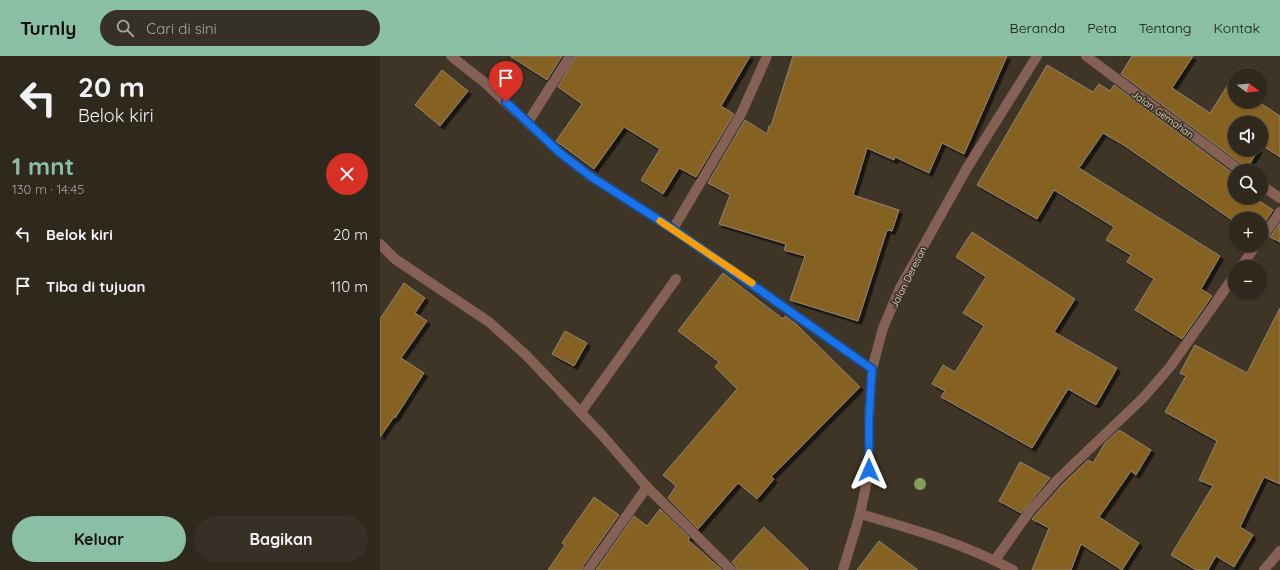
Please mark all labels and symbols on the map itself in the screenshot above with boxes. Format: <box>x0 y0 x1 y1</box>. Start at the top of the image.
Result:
pin <box>489 61 523 102</box>
north arrow <box>1228 68 1268 108</box>
street label: Jalan Gemahan <box>1129 87 1196 141</box>
street label: Jalan Deresan <box>887 244 930 310</box>
position arrow <box>848 449 890 491</box>

